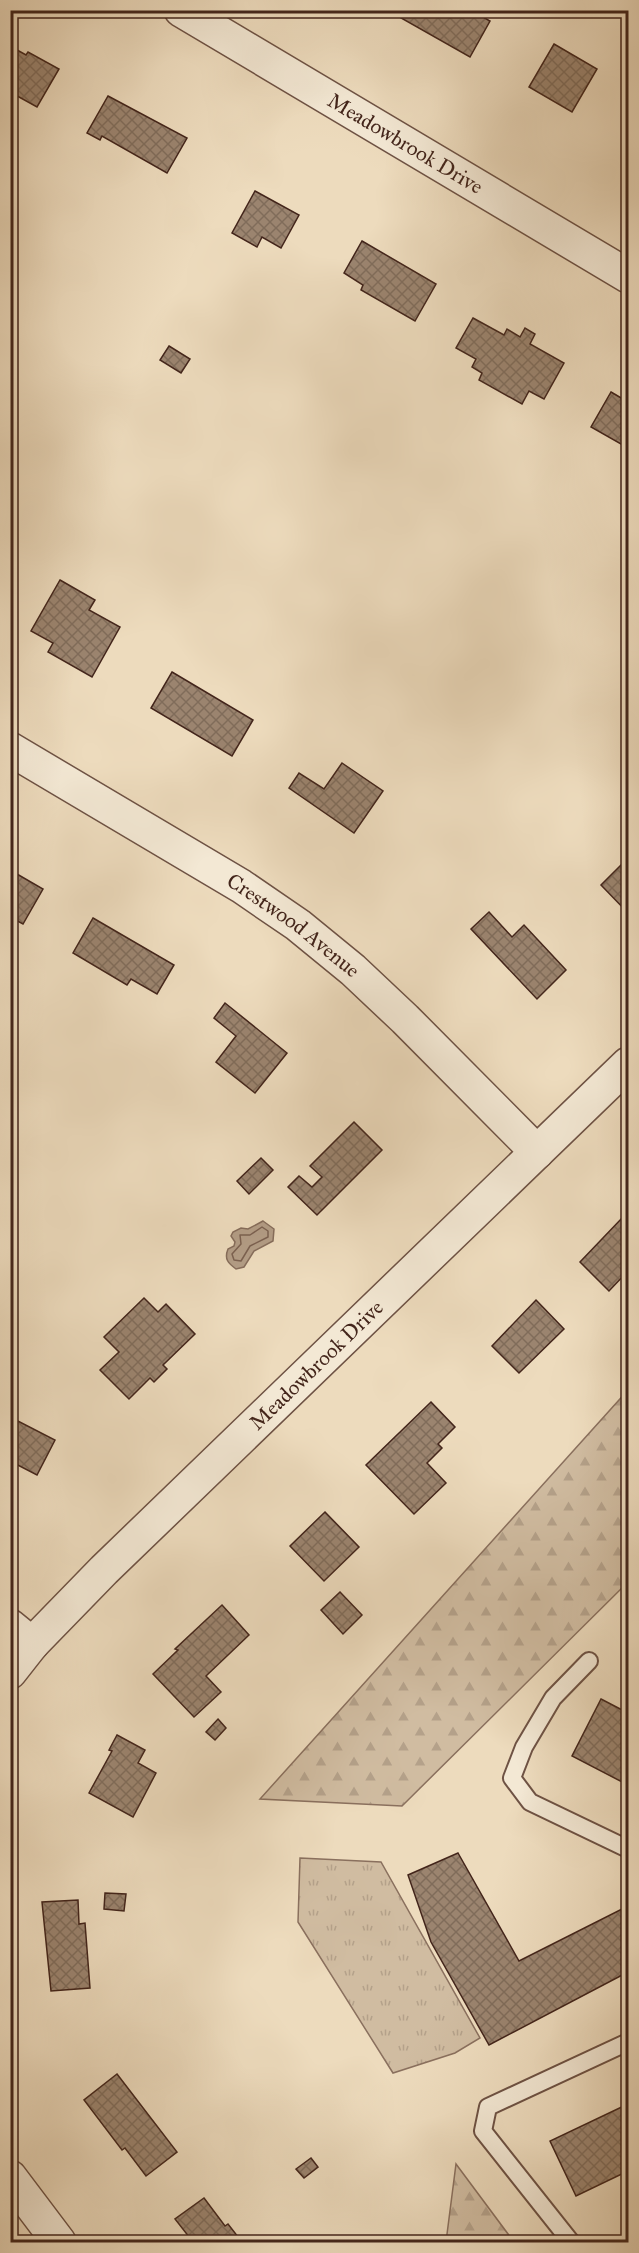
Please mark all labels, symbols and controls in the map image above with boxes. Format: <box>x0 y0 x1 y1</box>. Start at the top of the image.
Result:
street label: Meadowbrook Drive <box>323 87 488 200</box>
street label: Crestwood Avenue <box>222 868 366 983</box>
street label: Meadowbrook Drive <box>244 1294 389 1436</box>

